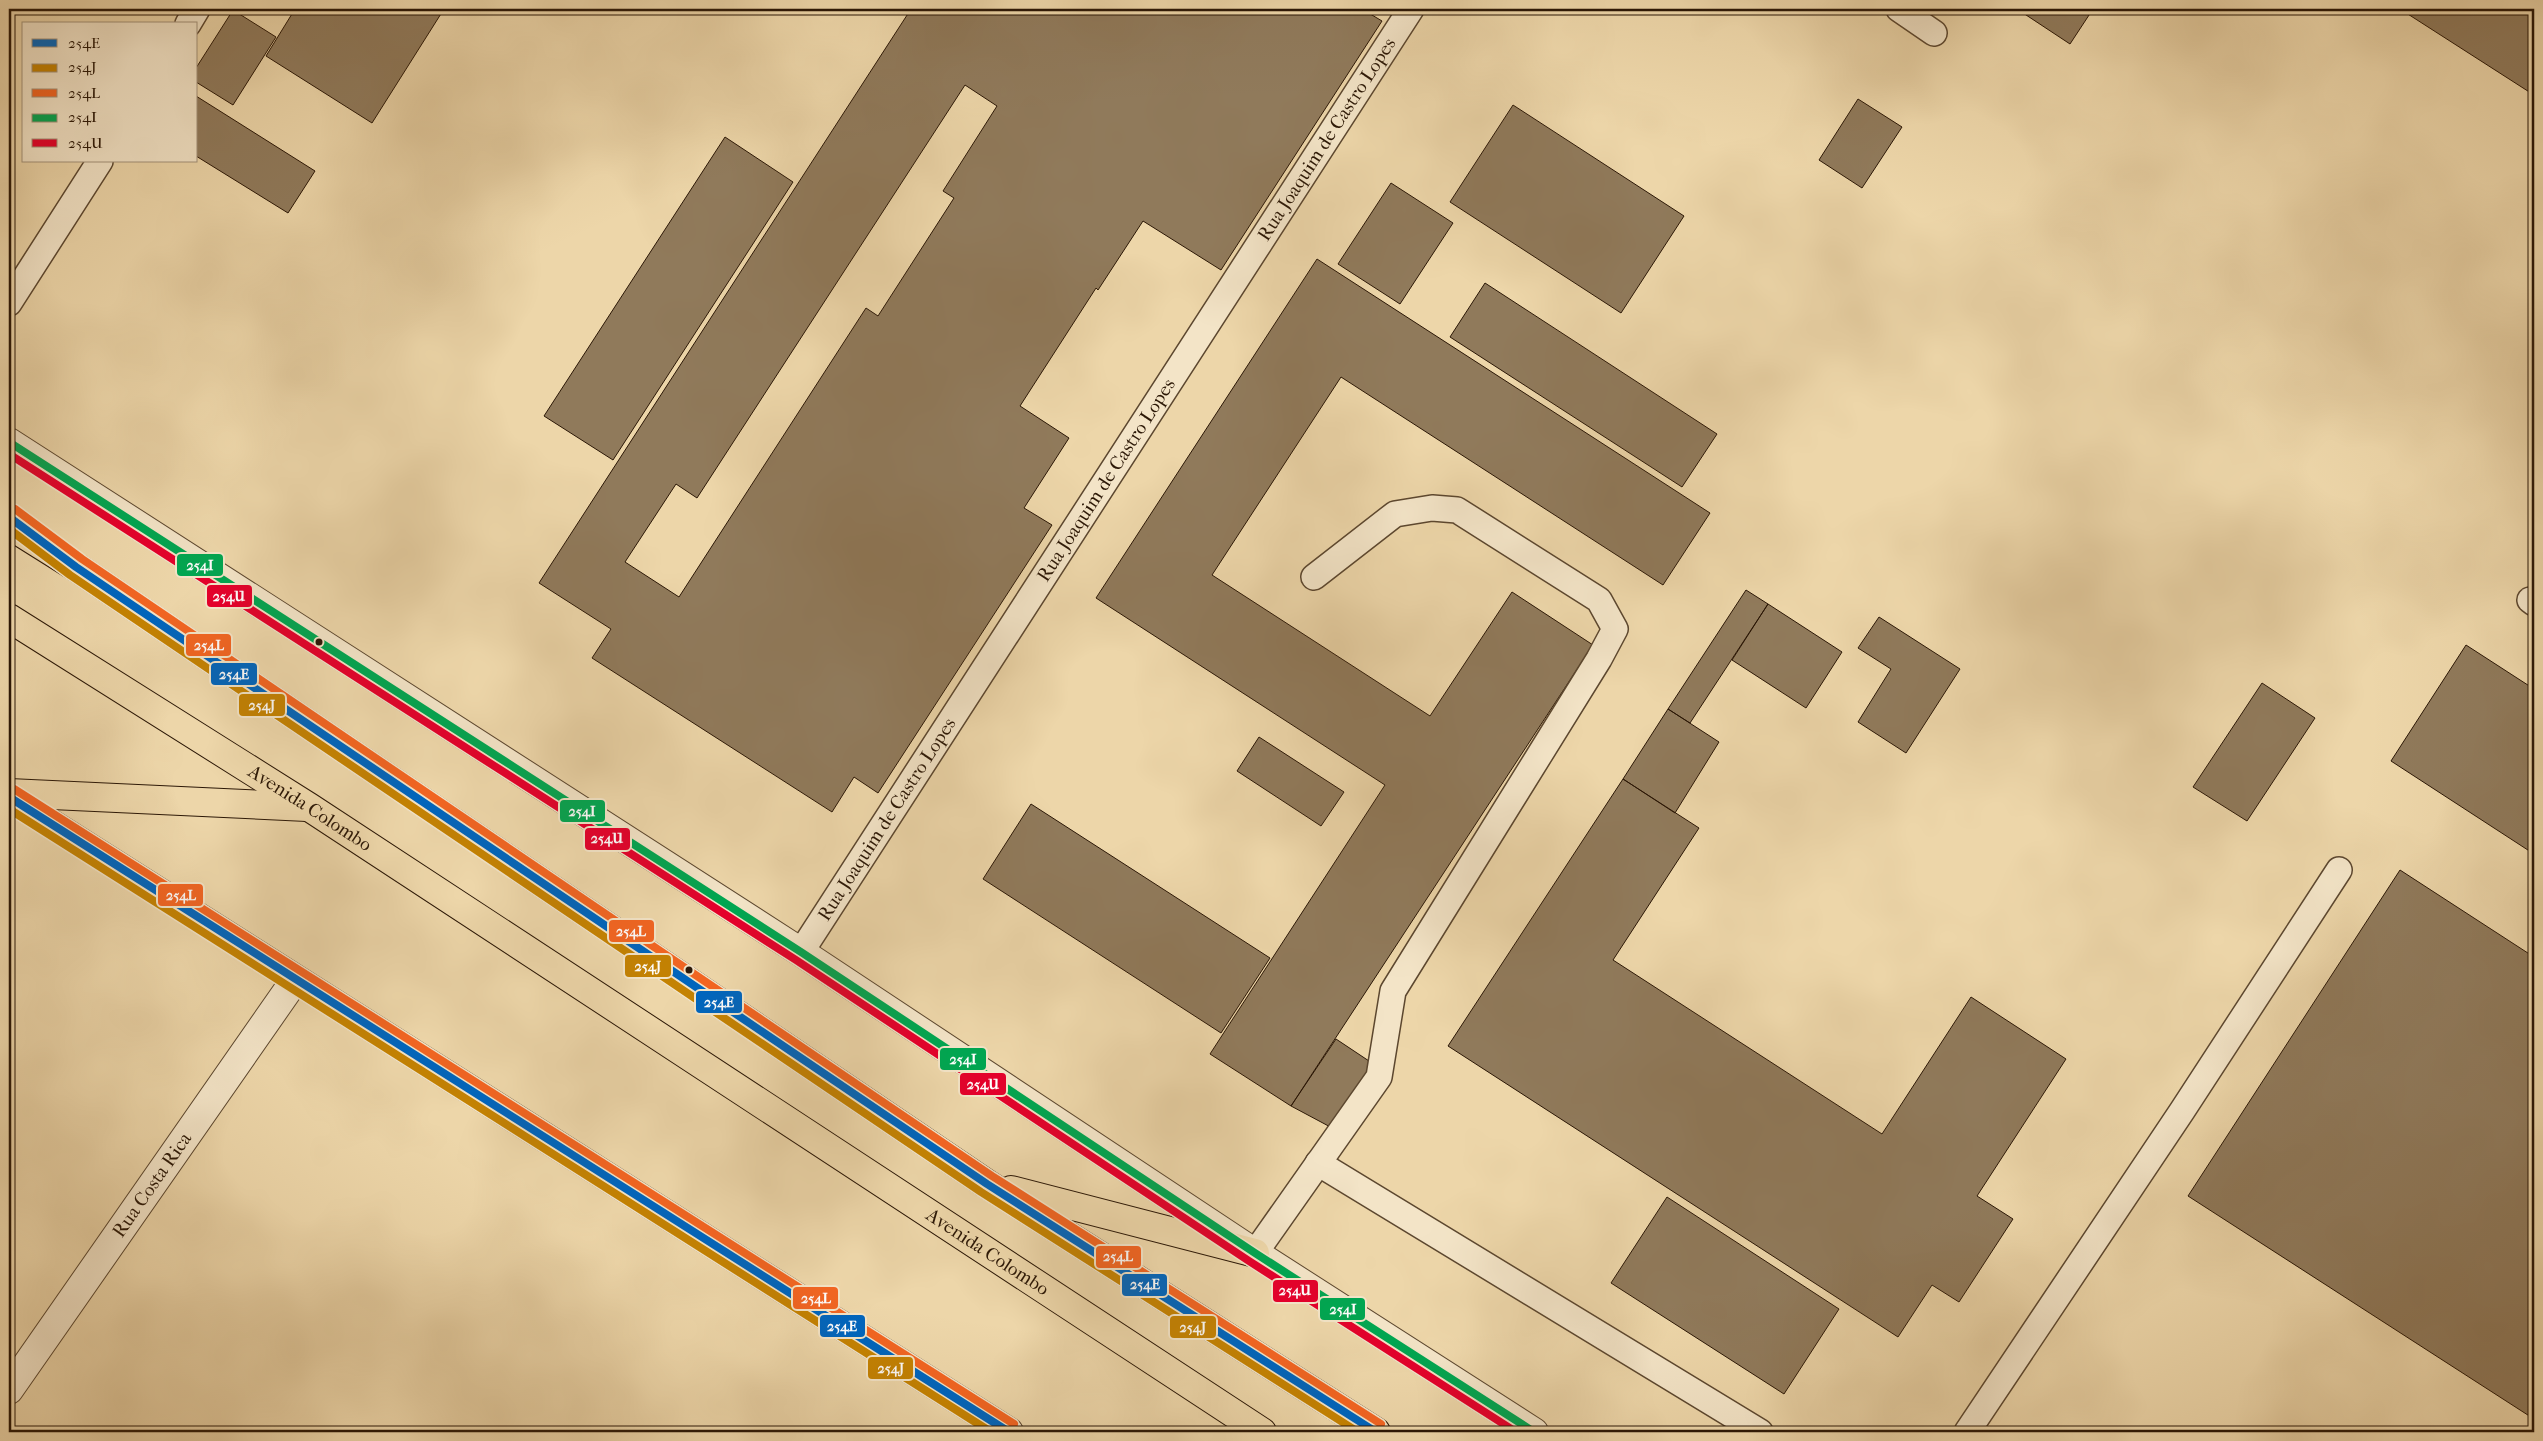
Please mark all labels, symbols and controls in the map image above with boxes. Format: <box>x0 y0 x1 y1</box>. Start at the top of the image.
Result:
legend <box>22 22 198 162</box>
text: 254E <box>68 34 100 52</box>
street label: Rua Joaquim de Castro Lopes <box>1253 34 1400 245</box>
text: 254J <box>68 58 97 76</box>
text: 254L <box>68 84 100 102</box>
text: 254I <box>68 108 97 126</box>
text: 254U <box>68 134 103 152</box>
street label: Rua Joaquim de Castro Lopes <box>1033 374 1180 586</box>
line badge: 254I <box>176 553 224 577</box>
text: 254I <box>187 557 214 574</box>
line badge: 254U <box>206 584 253 608</box>
text: 254U <box>213 588 245 605</box>
line badge: 254L <box>185 633 232 657</box>
text: 254L <box>194 637 225 654</box>
unlabelled marker <box>314 637 324 647</box>
line badge: 254E <box>210 662 258 686</box>
text: 254E <box>219 666 249 683</box>
line badge: 254J <box>238 693 286 717</box>
text: 254J <box>249 697 276 714</box>
street label: Rua Joaquim de Castro Lopes <box>813 714 961 925</box>
street label: Avenida Colombo <box>243 760 376 856</box>
line badge: 254I <box>559 799 606 823</box>
text: 254I <box>569 803 596 820</box>
line badge: 254U <box>584 827 631 851</box>
text: 254U <box>591 830 623 847</box>
line badge: 254L <box>157 883 204 907</box>
text: 254L <box>166 887 197 904</box>
line badge: 254L <box>608 919 655 943</box>
text: 254L <box>616 923 647 940</box>
line badge: 254J <box>624 954 672 978</box>
text: 254J <box>635 958 662 975</box>
unlabelled marker <box>684 965 694 975</box>
line badge: 254E <box>695 990 743 1014</box>
text: 254E <box>704 994 734 1011</box>
line badge: 254I <box>939 1047 987 1071</box>
text: 254I <box>950 1051 977 1068</box>
line badge: 254U <box>959 1072 1007 1096</box>
text: 254U <box>967 1076 999 1093</box>
street label: Rua Costa Rica <box>108 1128 196 1242</box>
street label: Avenida Colombo <box>921 1203 1053 1300</box>
line badge: 254L <box>1095 1245 1142 1269</box>
text: 254L <box>1103 1248 1134 1265</box>
line badge: 254E <box>1121 1273 1168 1297</box>
text: 254E <box>1130 1276 1160 1293</box>
line badge: 254U <box>1272 1279 1319 1303</box>
text: 254U <box>1279 1282 1311 1299</box>
line badge: 254L <box>792 1286 839 1310</box>
text: 254L <box>801 1290 832 1307</box>
line badge: 254I <box>1319 1297 1366 1321</box>
text: 254I <box>1330 1301 1357 1318</box>
line badge: 254E <box>819 1314 866 1338</box>
line badge: 254J <box>1169 1315 1217 1339</box>
text: 254E <box>827 1318 857 1335</box>
text: 254J <box>1180 1319 1207 1336</box>
line badge: 254J <box>867 1356 914 1380</box>
text: 254J <box>878 1360 905 1377</box>

